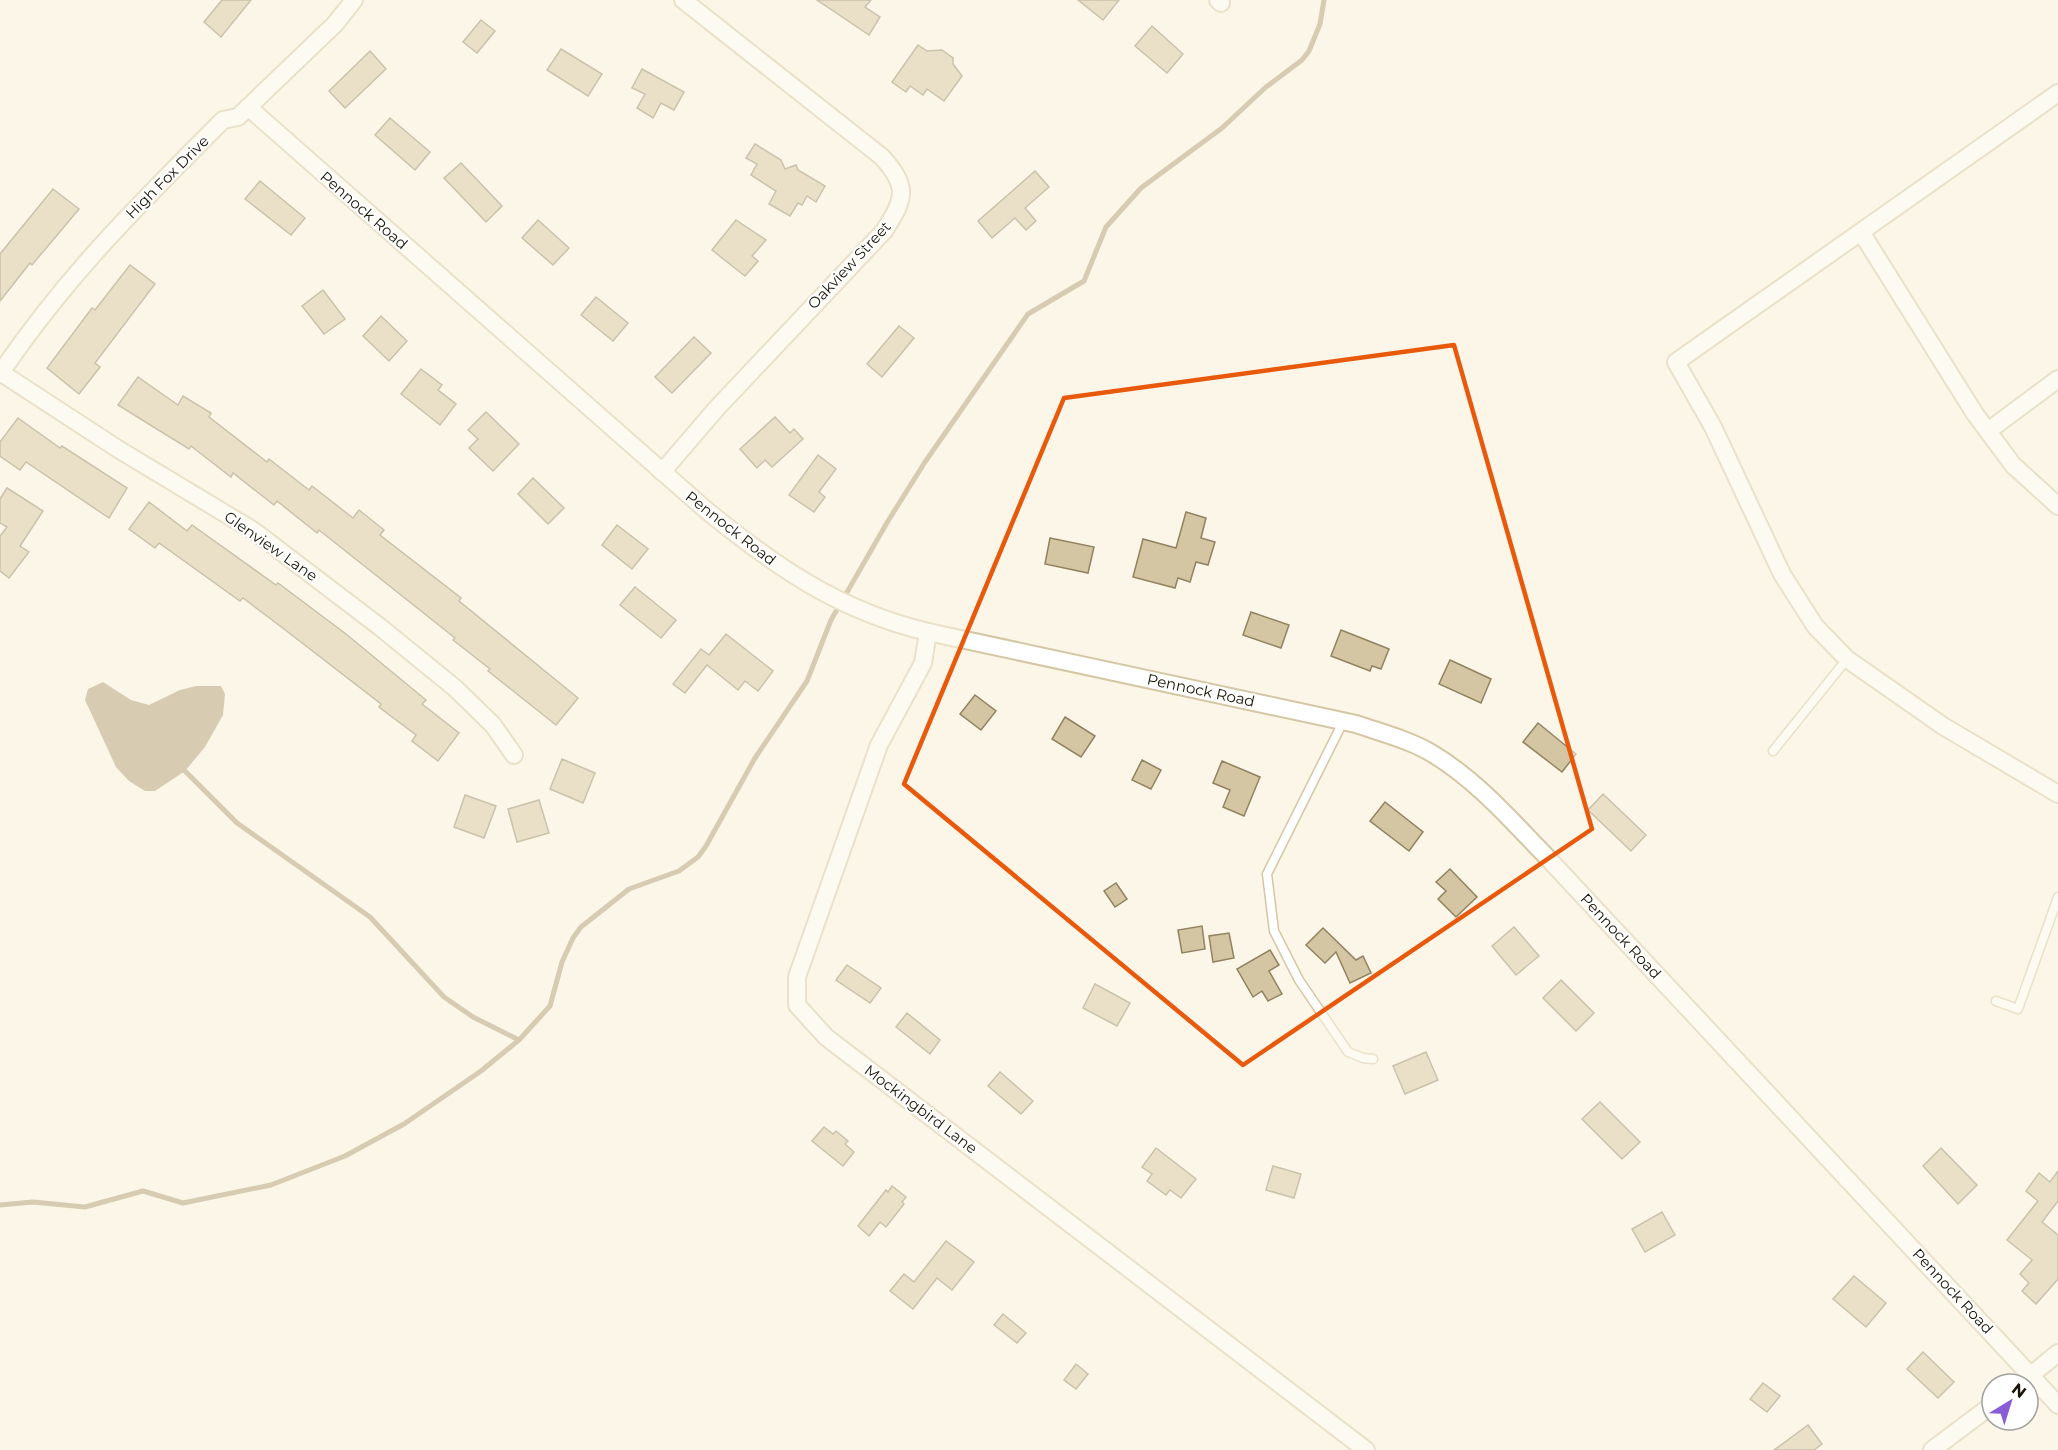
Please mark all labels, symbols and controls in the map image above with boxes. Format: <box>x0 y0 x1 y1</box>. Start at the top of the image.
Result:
street label: High Fox Drive <box>121 131 213 223</box>
street label: Pennock Road <box>316 167 412 253</box>
street label: Oakview Street <box>803 217 895 313</box>
street label: Pennock Road <box>682 487 780 569</box>
street label: Glenview Lane <box>221 507 321 585</box>
street label: Pennock Road <box>1145 669 1257 711</box>
street label: Pennock Road <box>1577 889 1665 983</box>
street label: Mockingbird Lane <box>861 1060 981 1158</box>
street label: Pennock Road <box>1909 1244 1997 1338</box>
north arrow <box>1980 1372 2040 1432</box>
text: N <box>2008 1379 2030 1402</box>

